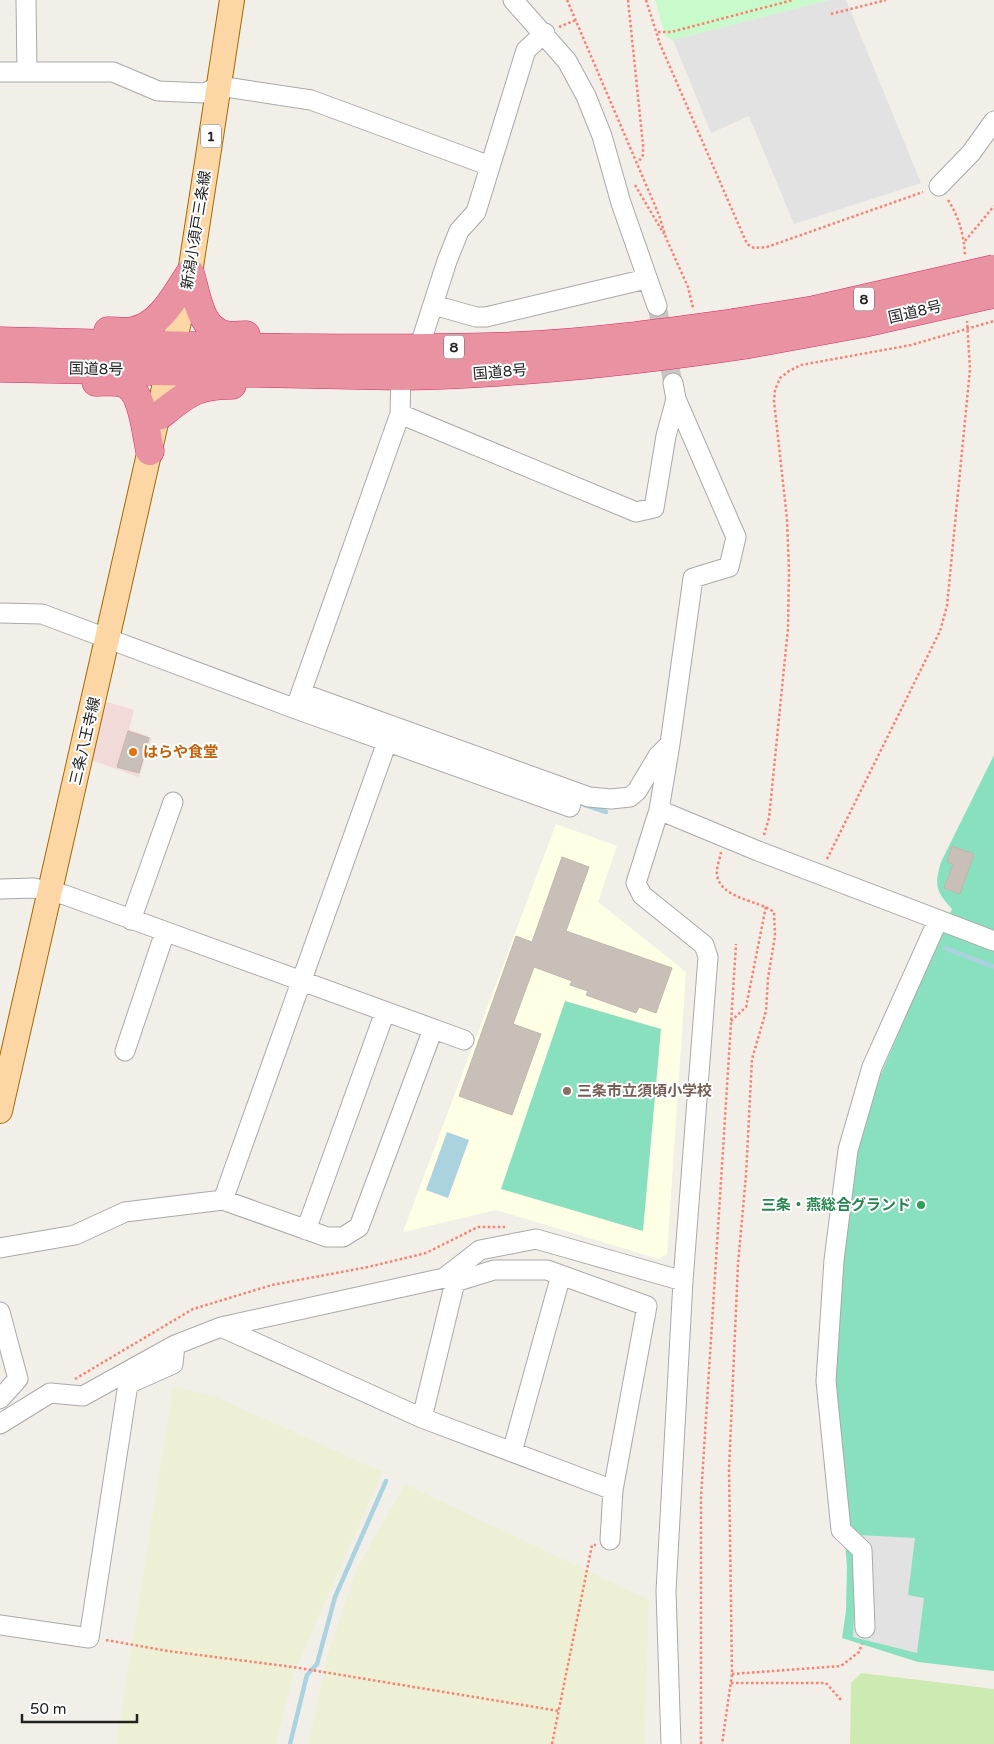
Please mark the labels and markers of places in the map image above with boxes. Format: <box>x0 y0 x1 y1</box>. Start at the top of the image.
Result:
place label: はらや食堂 <box>143 743 218 761</box>
marker: はらや食堂 <box>127 746 139 758</box>
place label: 三条市立須頃小学校 <box>577 1082 712 1100</box>
marker: 三条市立須頃小学校 <box>561 1085 573 1097</box>
place label: 三条・燕総合グランド <box>761 1196 911 1214</box>
marker: 三条・燕総合グランド <box>915 1199 927 1211</box>

